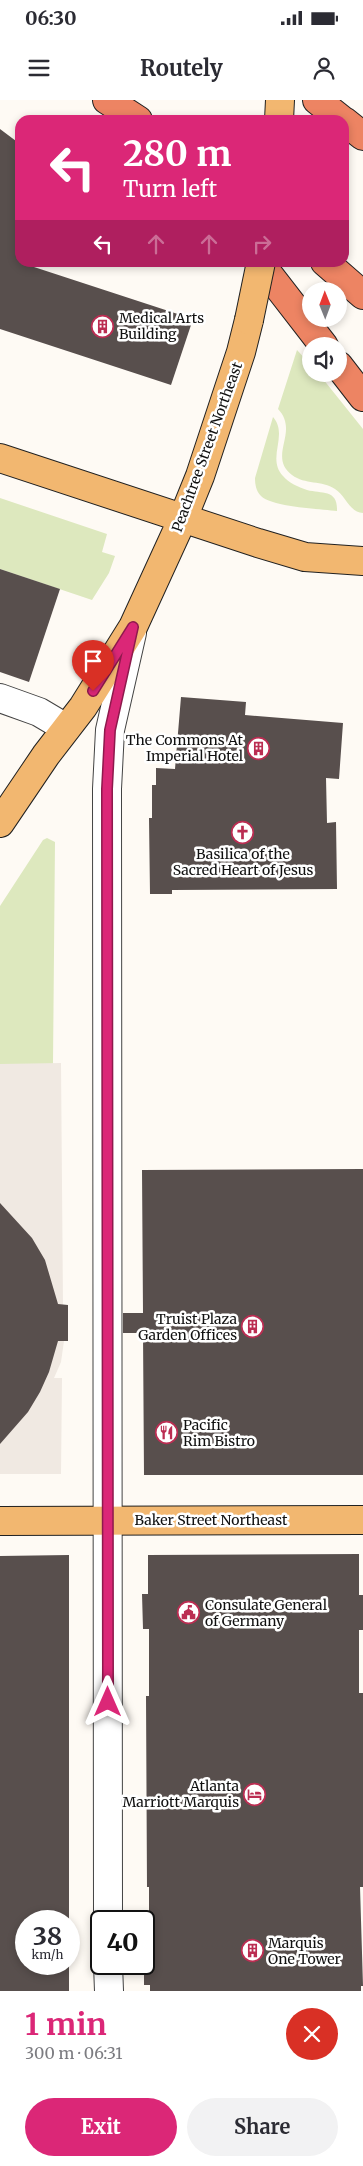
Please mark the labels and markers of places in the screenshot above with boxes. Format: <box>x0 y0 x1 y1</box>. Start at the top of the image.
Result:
place label: Medical Arts Building <box>119 309 204 343</box>
building icon: Medical Arts Building <box>91 314 115 338</box>
pin <box>72 640 114 691</box>
place label: The Commons At Imperial Hotel <box>126 731 244 765</box>
building icon: The Commons At Imperial Hotel <box>247 736 271 760</box>
church icon: Basilica of the Sacred Heart of Jesus <box>231 820 255 844</box>
place label: Basilica of the Sacred Heart of Jesus <box>173 845 313 879</box>
place label: Truist Plaza Garden Offices <box>138 1310 237 1344</box>
building icon: Truist Plaza Garden Offices <box>241 1315 265 1339</box>
place label: Pacific Rim Bistro <box>183 1416 255 1450</box>
restaurant icon: Pacific Rim Bistro <box>155 1421 179 1445</box>
place label: Consulate General of Germany <box>205 1596 328 1630</box>
public building icon: Consulate General of Germany <box>177 1601 201 1625</box>
place label: Atlanta Marriott Marquis <box>122 1777 239 1811</box>
hotel icon: Atlanta Marriott Marquis <box>243 1782 267 1806</box>
place label: Marquis One Tower <box>268 1934 341 1968</box>
building icon: Marquis One Tower <box>240 1939 264 1963</box>

